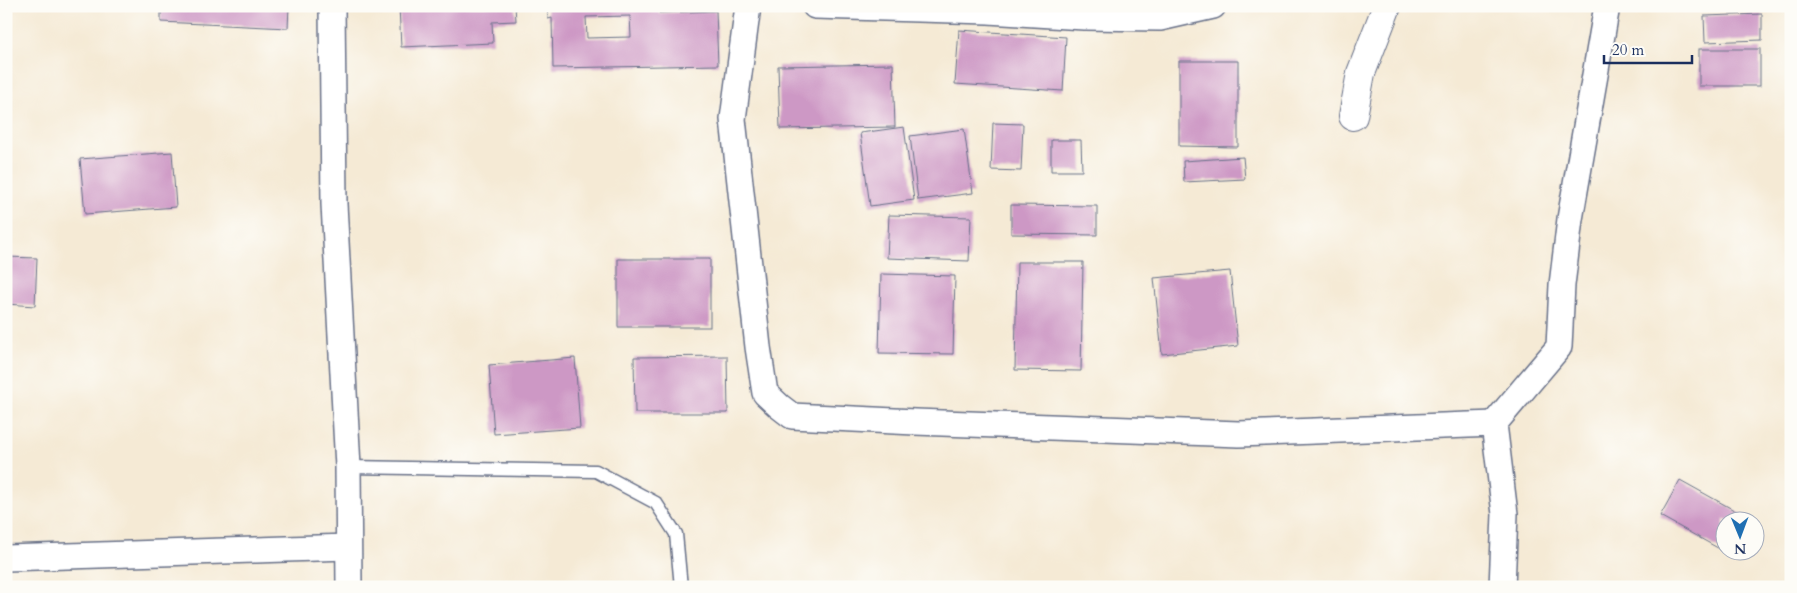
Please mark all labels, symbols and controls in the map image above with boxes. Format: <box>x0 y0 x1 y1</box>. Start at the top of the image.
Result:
scale bar <box>1604 32 1692 64</box>
text: 20 m <box>1612 40 1644 60</box>
north arrow <box>1714 510 1764 560</box>
text: N <box>1734 539 1746 558</box>

